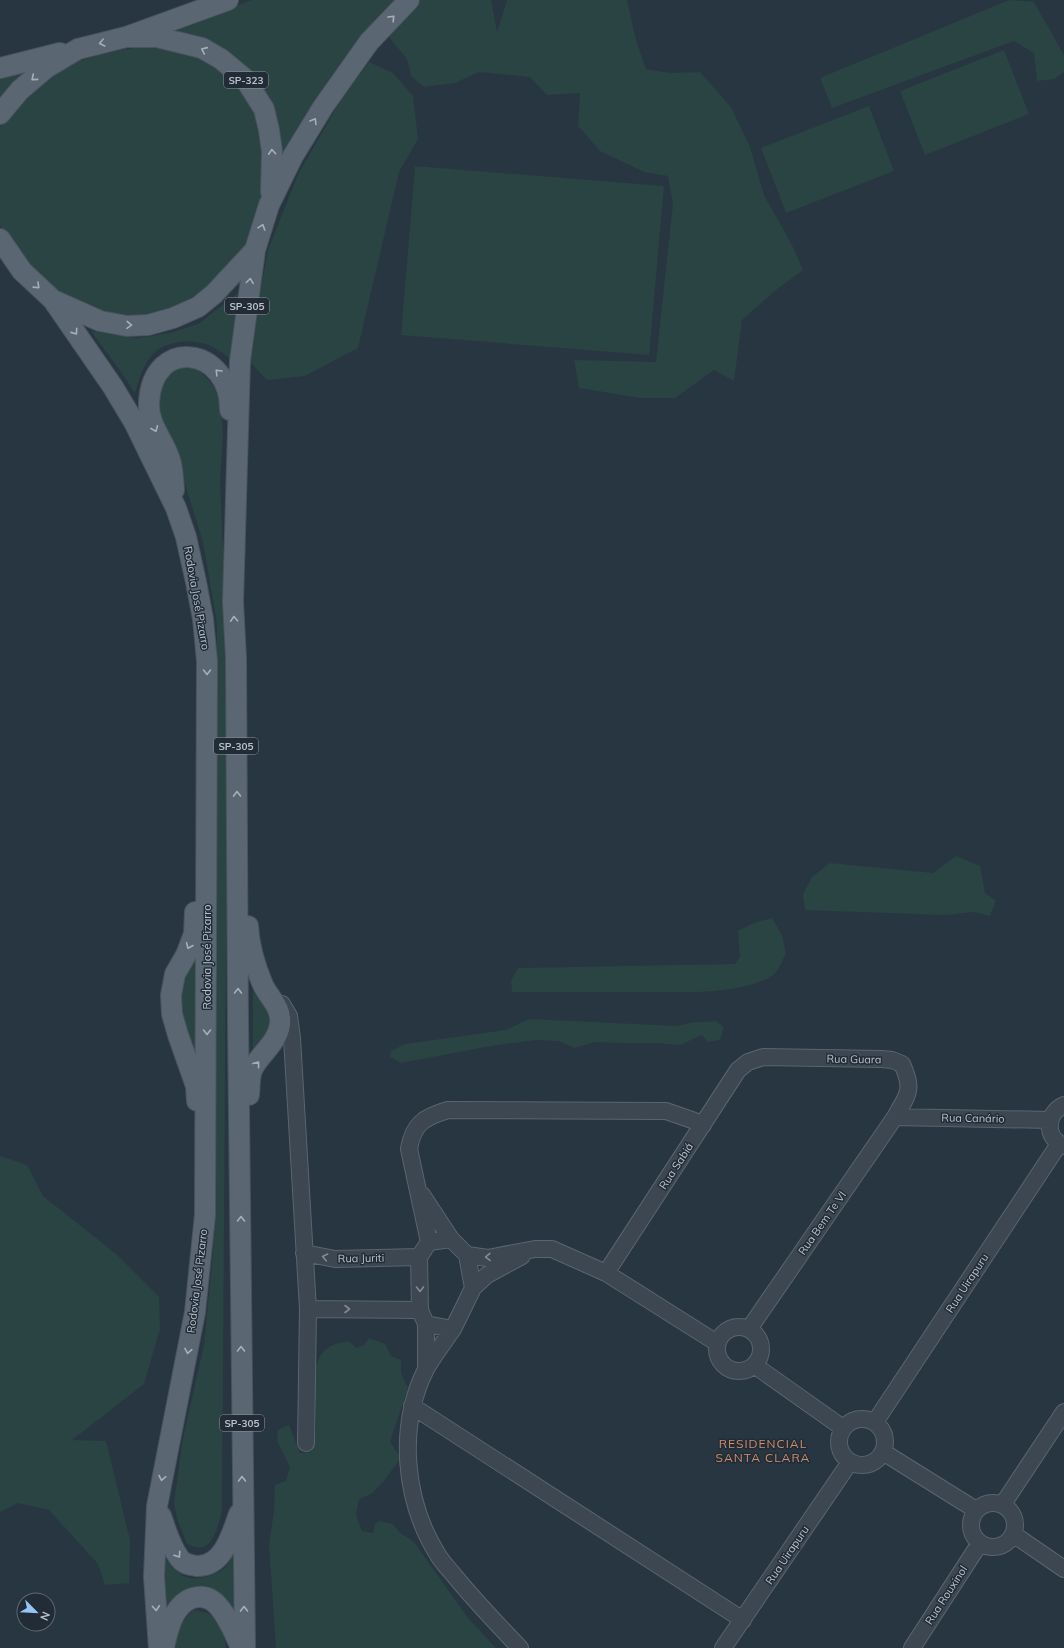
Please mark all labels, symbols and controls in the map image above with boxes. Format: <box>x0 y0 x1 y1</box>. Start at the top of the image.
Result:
one-way arrow <box>388 15 395 22</box>
one-way arrow <box>99 38 106 47</box>
one-way arrow <box>200 47 208 55</box>
road number: SP-323 <box>224 72 268 88</box>
one-way arrow <box>31 74 39 81</box>
one-way arrow <box>309 118 317 125</box>
one-way arrow <box>267 149 276 155</box>
one-way arrow <box>257 224 266 231</box>
one-way arrow <box>245 278 254 284</box>
one-way arrow <box>32 281 40 289</box>
road number: SP-305 <box>225 298 269 314</box>
one-way arrow <box>126 321 132 329</box>
one-way arrow <box>70 328 78 335</box>
one-way arrow <box>216 369 223 377</box>
one-way arrow <box>151 425 159 432</box>
street label: Rodovia José Pizarro <box>181 545 213 651</box>
one-way arrow <box>229 616 238 622</box>
one-way arrow <box>203 669 211 675</box>
road number: SP-305 <box>214 738 258 754</box>
one-way arrow <box>233 791 241 797</box>
street label: Rodovia José Pizarro <box>200 905 214 1009</box>
one-way arrow <box>186 942 194 949</box>
one-way arrow <box>234 988 242 994</box>
one-way arrow <box>203 1029 211 1035</box>
street label: Rua Guara <box>826 1052 882 1066</box>
one-way arrow <box>252 1061 259 1068</box>
street label: Rua Canário <box>941 1110 1005 1126</box>
street label: Rua Sabiá <box>656 1140 696 1192</box>
street label: Rua Bem Te VI <box>795 1188 849 1258</box>
one-way arrow <box>237 1216 245 1222</box>
street label: Rodovia José Pizarro <box>184 1228 210 1334</box>
street label: Rua Juriti <box>338 1251 384 1265</box>
street label: Rua Uirapuru <box>943 1251 991 1315</box>
one-way arrow <box>485 1252 491 1261</box>
one-way arrow <box>321 1254 328 1262</box>
one-way arrow <box>416 1286 424 1292</box>
one-way arrow <box>344 1305 350 1313</box>
one-way arrow <box>237 1346 245 1352</box>
one-way arrow <box>184 1348 192 1354</box>
road number: SP-305 <box>220 1415 264 1431</box>
district label: RESIDENCIAL SANTA CLARA <box>716 1436 810 1465</box>
one-way arrow <box>158 1475 167 1481</box>
one-way arrow <box>238 1476 246 1482</box>
street label: Rua Uirapuru <box>762 1523 812 1587</box>
one-way arrow <box>173 1551 181 1558</box>
street label: Rua Rouxinol <box>922 1563 970 1627</box>
north arrow <box>16 1592 56 1632</box>
one-way arrow <box>152 1605 161 1611</box>
one-way arrow <box>240 1606 248 1612</box>
text: N <box>37 1609 53 1623</box>

